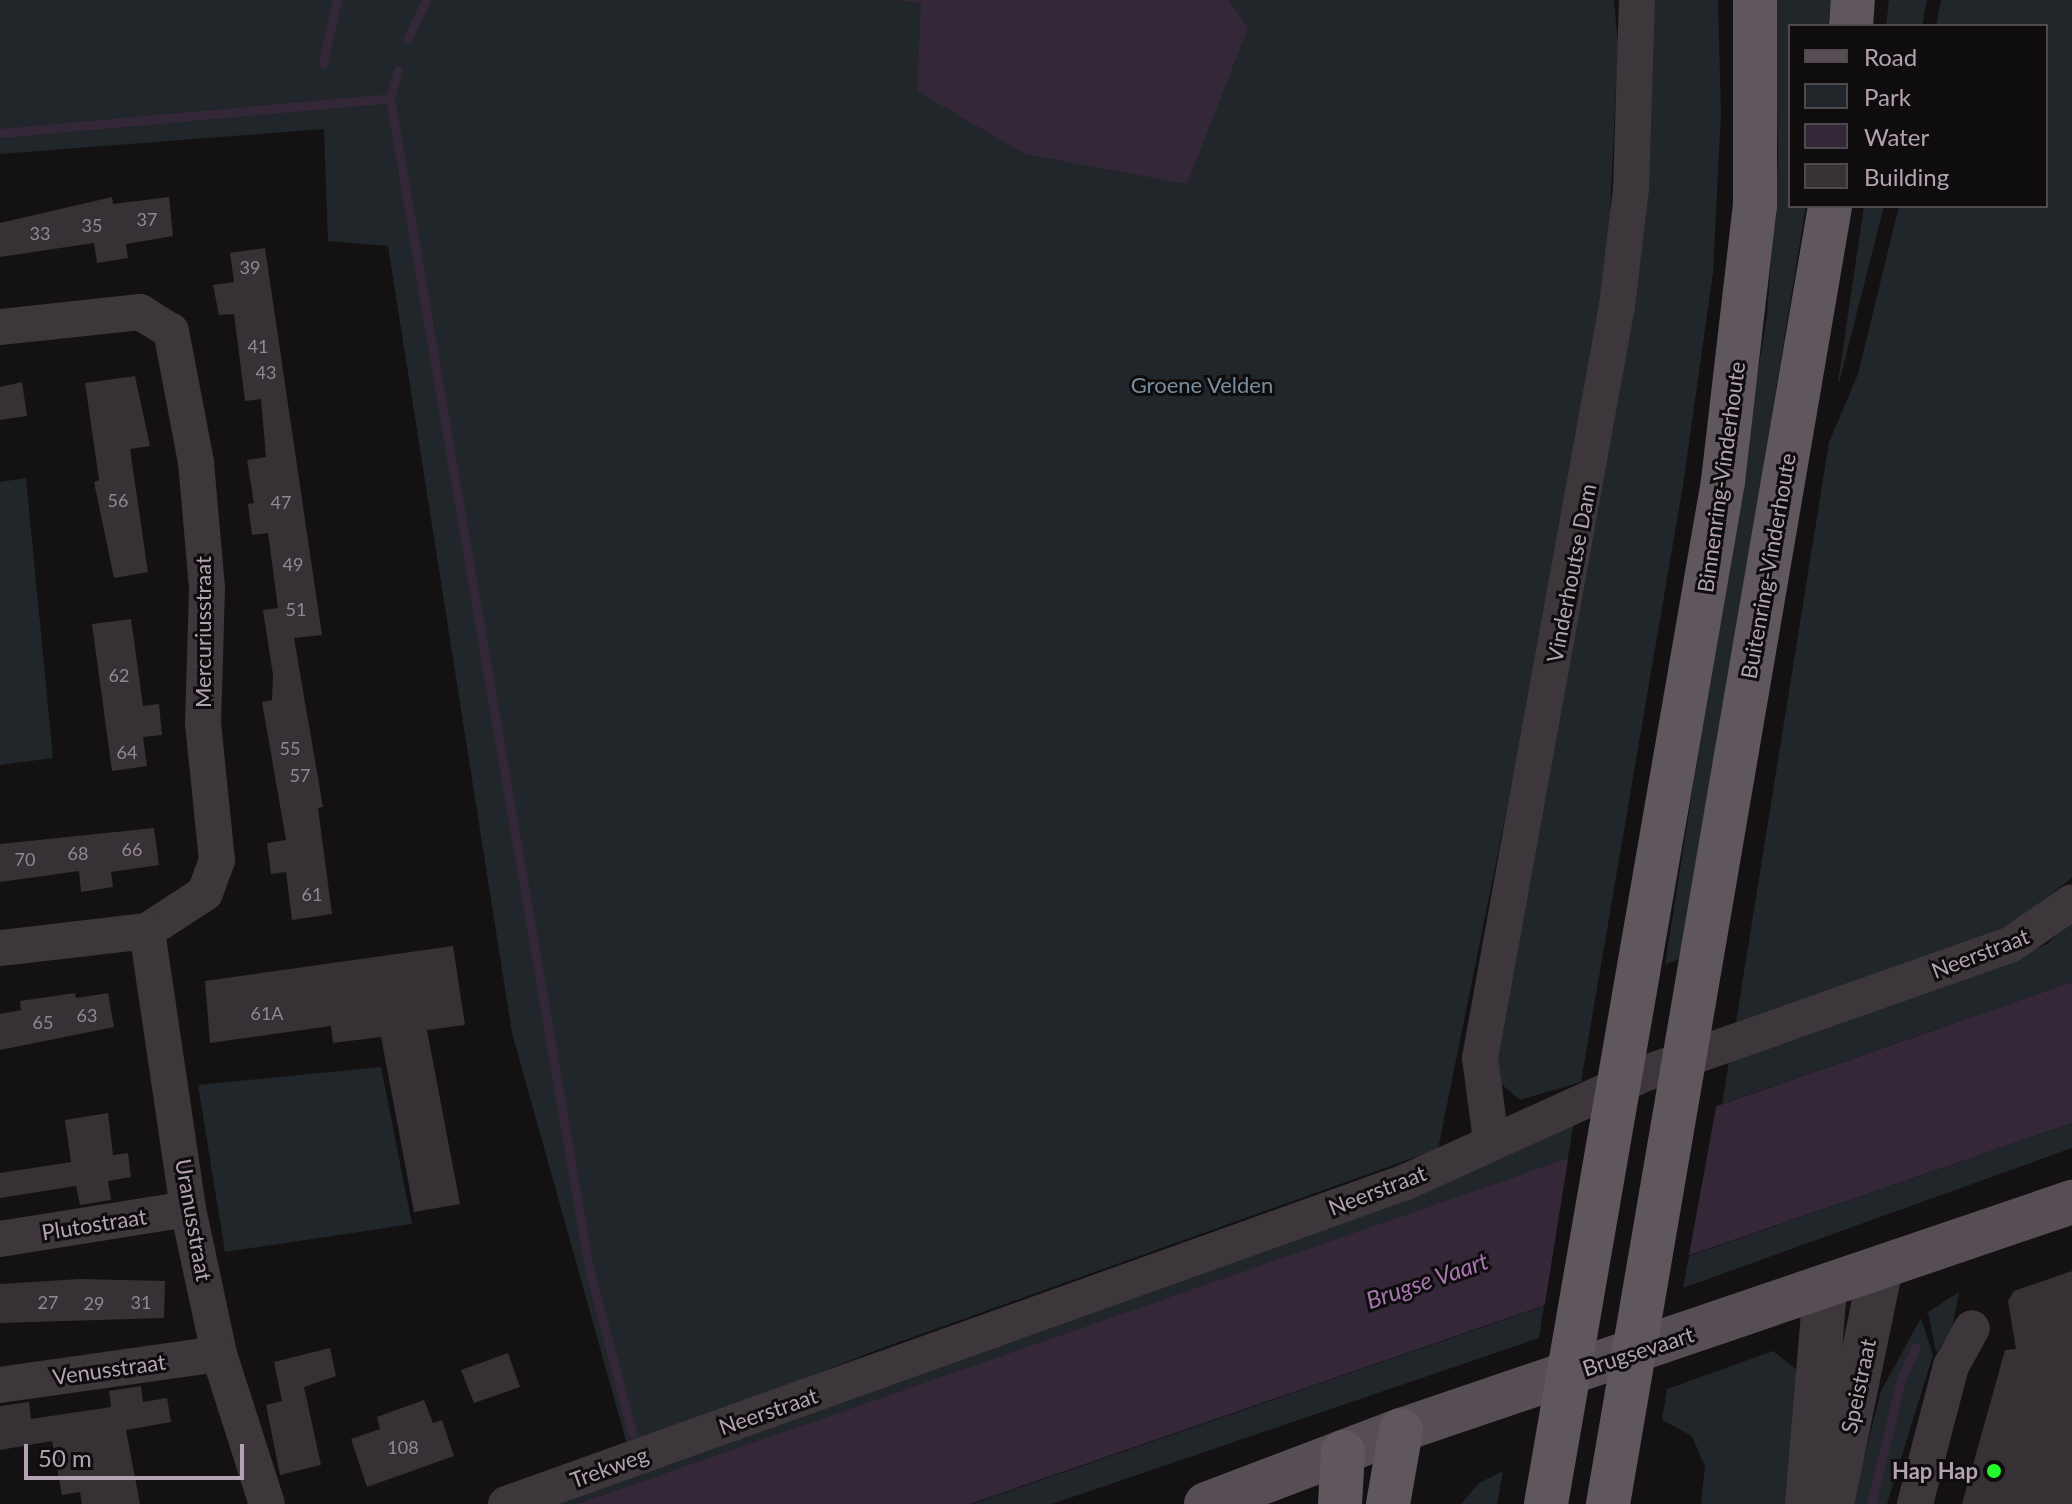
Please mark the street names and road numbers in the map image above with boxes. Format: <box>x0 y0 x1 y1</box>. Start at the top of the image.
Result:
street label: Binnenring-Vinderhoute <box>1692 360 1750 594</box>
street label: Buitenring-Vinderhoute <box>1735 451 1801 681</box>
street label: Vinderhoutse Dam <box>1541 481 1601 665</box>
street label: Mercuriusstraat <box>190 556 216 708</box>
street label: Neerstraat <box>1927 922 2033 984</box>
street label: Uranusstraat <box>170 1157 218 1283</box>
street label: Neerstraat <box>1324 1159 1430 1221</box>
street label: Plutostraat <box>40 1203 148 1245</box>
street label: Brugsevaart <box>1579 1321 1697 1381</box>
street label: Speistraat <box>1835 1336 1881 1436</box>
street label: Venusstraat <box>51 1348 167 1390</box>
street label: Neerstraat <box>715 1382 821 1440</box>
street label: Trekweg <box>566 1441 652 1493</box>

